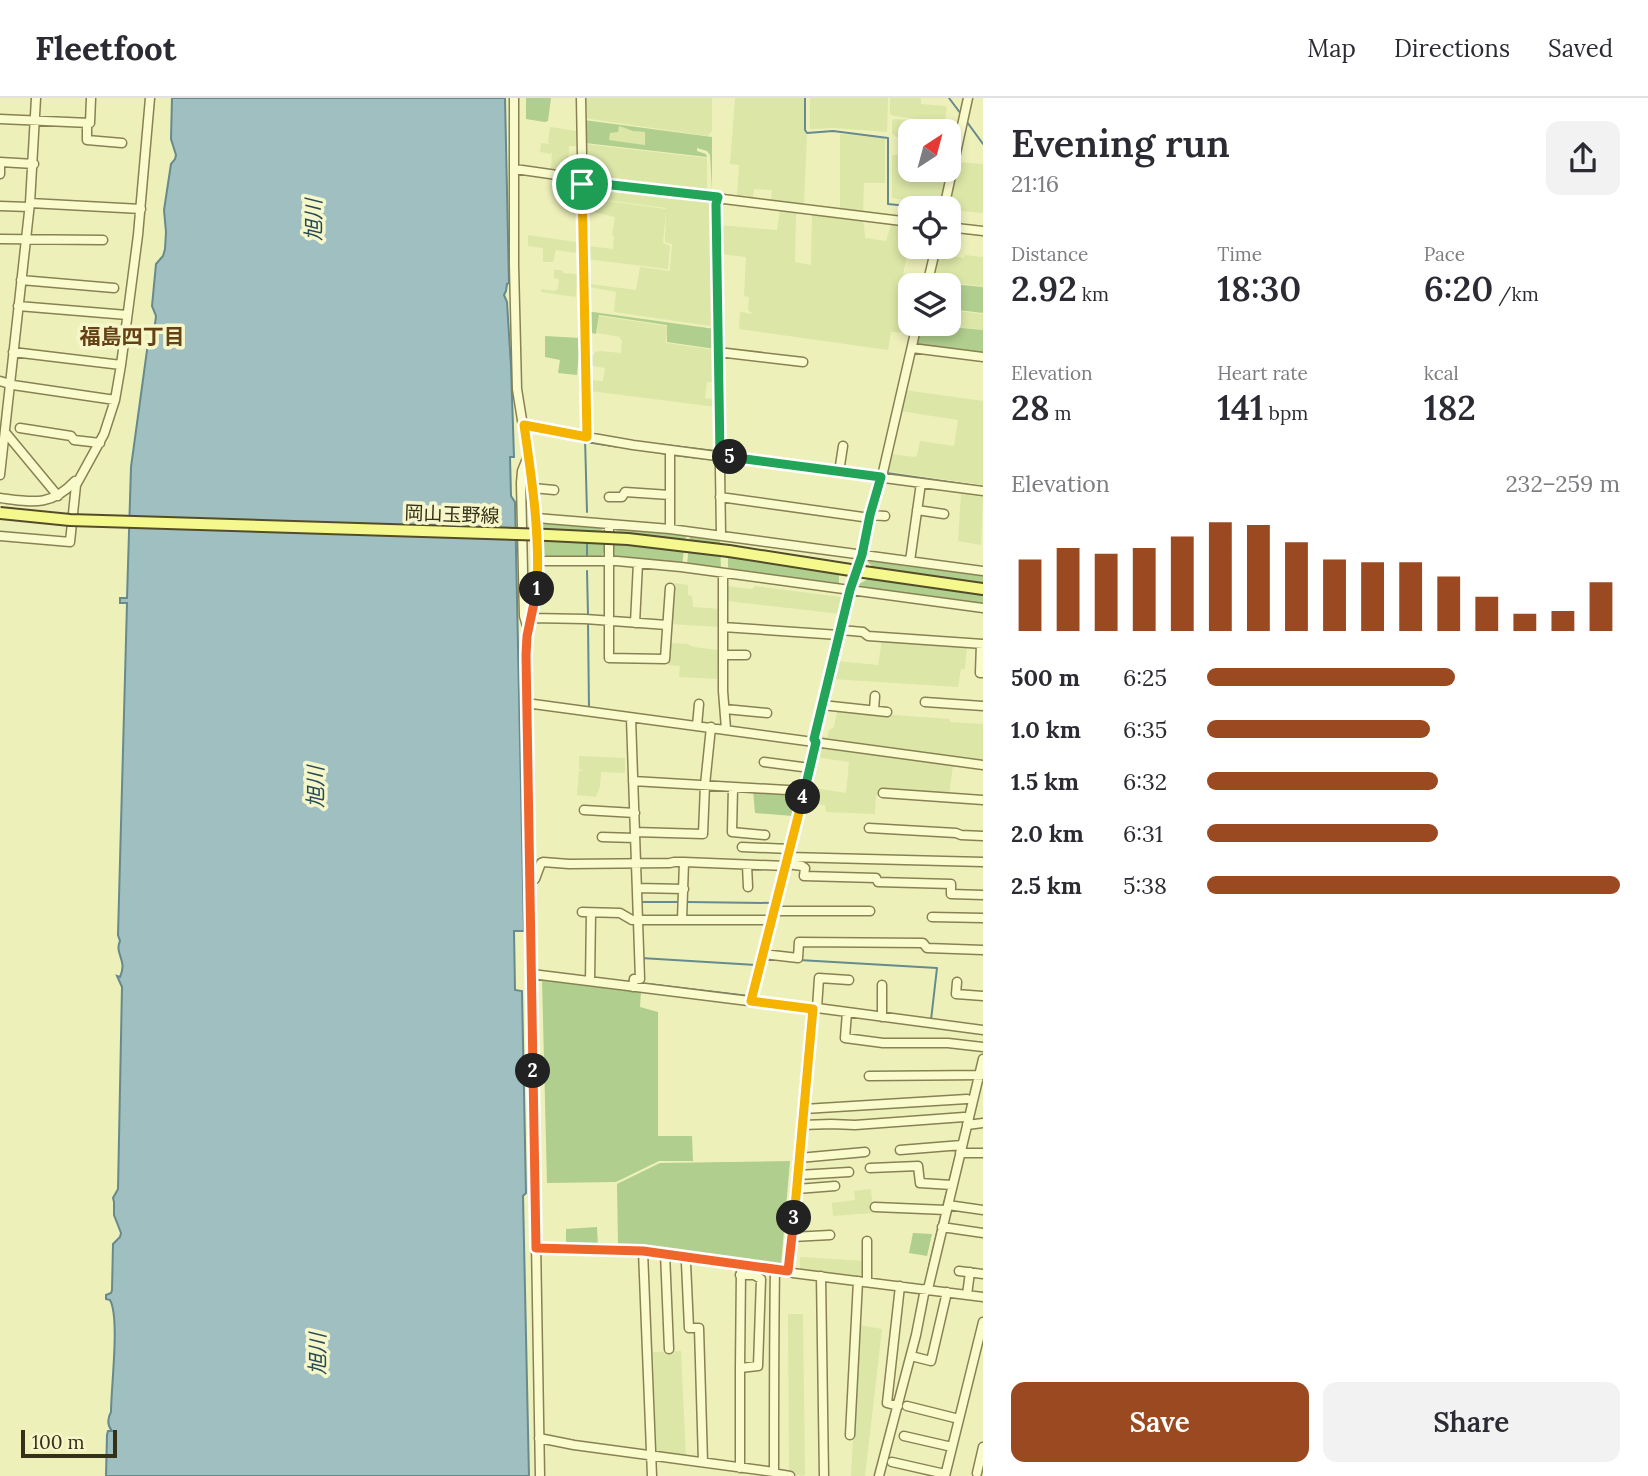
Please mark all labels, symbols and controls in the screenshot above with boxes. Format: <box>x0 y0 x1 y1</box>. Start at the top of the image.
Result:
text: Fleetfoot <box>35 27 176 69</box>
text: Map <box>1307 33 1356 64</box>
text: Directions <box>1394 33 1510 64</box>
text: Saved <box>1548 33 1613 64</box>
north arrow <box>898 119 961 182</box>
map controls <box>898 119 961 336</box>
text: Evening run <box>1011 119 1230 167</box>
button: share <box>1546 121 1620 195</box>
pin <box>552 154 612 214</box>
icon: arrive <box>563 165 601 203</box>
text: 21:16 <box>1011 169 1059 198</box>
button: locate <box>898 196 961 259</box>
water label: 旭川 <box>300 197 327 241</box>
text: Distance <box>1011 242 1088 266</box>
text: Time <box>1217 242 1262 266</box>
text: Pace <box>1424 242 1465 266</box>
text: 2.92 <box>1011 266 1077 311</box>
text: 18:30 <box>1217 266 1301 311</box>
text: 6:20 <box>1424 266 1493 311</box>
button: layers <box>898 273 961 336</box>
text: km <box>1077 282 1109 306</box>
text: /km <box>1493 282 1539 306</box>
district label: 福島四丁目 <box>80 323 185 350</box>
text: Elevation <box>1011 361 1093 385</box>
text: Heart rate <box>1217 361 1308 385</box>
text: kcal <box>1424 361 1459 385</box>
text: 28 <box>1011 385 1050 430</box>
text: 141 <box>1217 385 1264 430</box>
text: 182 <box>1424 385 1476 430</box>
text: m <box>1050 401 1072 425</box>
text: bpm <box>1264 401 1308 425</box>
pin: 5 <box>712 440 748 474</box>
text: 5 <box>724 444 735 468</box>
text: Elevation <box>1011 469 1110 498</box>
text: 232–259 m <box>1506 469 1620 498</box>
street label: 岡山玉野線 <box>404 500 500 528</box>
pin: 1 <box>520 572 554 606</box>
text: 1 <box>533 576 540 600</box>
text: 500 m <box>1011 663 1080 692</box>
text: 6:25 <box>1123 663 1167 692</box>
text: 1.0 km <box>1011 715 1081 744</box>
text: 6:35 <box>1123 715 1167 744</box>
water label: 旭川 <box>302 764 329 808</box>
text: 1.5 km <box>1011 767 1079 796</box>
text: 6:32 <box>1123 767 1167 796</box>
pin: 4 <box>786 780 820 814</box>
text: 4 <box>797 784 808 808</box>
text: 2.0 km <box>1011 819 1084 848</box>
text: 6:31 <box>1123 819 1163 848</box>
text: 2.5 km <box>1011 871 1082 900</box>
text: 5:38 <box>1123 871 1167 900</box>
pin: 2 <box>516 1054 550 1088</box>
text: 2 <box>527 1058 538 1082</box>
pin: 3 <box>776 1200 812 1236</box>
text: 3 <box>788 1205 799 1229</box>
water label: 旭川 <box>304 1331 331 1375</box>
button: Save <box>1011 1382 1309 1462</box>
button: Share <box>1323 1382 1620 1462</box>
scale bar <box>21 1427 117 1459</box>
text: 100 m <box>32 1430 85 1454</box>

